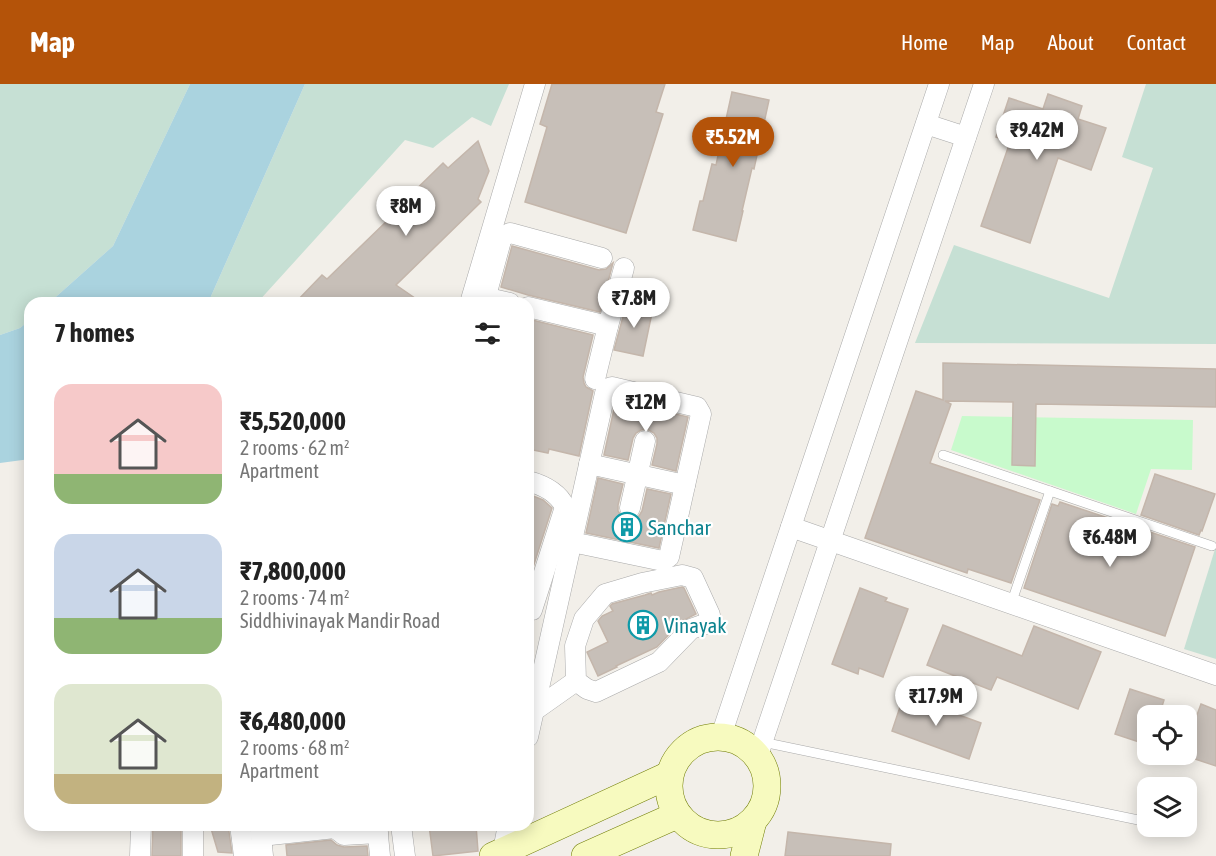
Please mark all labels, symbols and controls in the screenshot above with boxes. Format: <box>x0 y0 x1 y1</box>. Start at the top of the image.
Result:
text: Map <box>30 26 75 58</box>
text: Home <box>901 30 948 54</box>
text: Map <box>981 30 1015 54</box>
text: About <box>1048 30 1094 54</box>
text: Contact <box>1127 30 1186 54</box>
pin: ₹9.42M <box>988 110 1086 161</box>
pin: ₹5.52M <box>684 117 782 168</box>
text: ₹9.42M <box>1010 118 1064 141</box>
text: ₹5.52M <box>706 125 760 148</box>
pin: ₹8M <box>377 186 435 237</box>
text: ₹8M <box>390 194 422 217</box>
pin: ₹7.8M <box>592 278 676 329</box>
text: ₹7.8M <box>612 286 656 309</box>
icon: filters <box>471 317 504 350</box>
text: 7 homes <box>54 318 134 348</box>
pin: ₹12M <box>610 382 682 433</box>
text: ₹12M <box>626 390 666 413</box>
text: ₹5,520,000 <box>240 406 346 436</box>
icon: home <box>102 408 174 480</box>
text: 2 rooms · 62 m² <box>240 436 350 459</box>
text: Apartment <box>240 459 319 482</box>
building icon: Sanchar <box>611 511 643 543</box>
place label: Sanchar <box>648 515 711 539</box>
pin: ₹6.48M <box>1061 517 1159 568</box>
text: ₹6.48M <box>1083 525 1137 548</box>
text: ₹7,800,000 <box>240 556 346 586</box>
icon: home <box>102 558 174 630</box>
text: 2 rooms · 74 m² <box>240 586 350 609</box>
text: Siddhivinayak Mandir Road <box>240 609 440 632</box>
building icon: Vinayak <box>627 609 659 641</box>
place label: Vinayak <box>664 613 727 637</box>
pin: ₹17.9M <box>887 676 985 727</box>
text: ₹17.9M <box>909 684 963 707</box>
map controls <box>1137 705 1197 837</box>
button: locate <box>1137 705 1197 765</box>
text: ₹6,480,000 <box>240 706 346 736</box>
icon: home <box>102 708 174 780</box>
text: 2 rooms · 68 m² <box>240 736 350 759</box>
text: Apartment <box>240 759 319 782</box>
button: layers <box>1137 777 1197 837</box>

